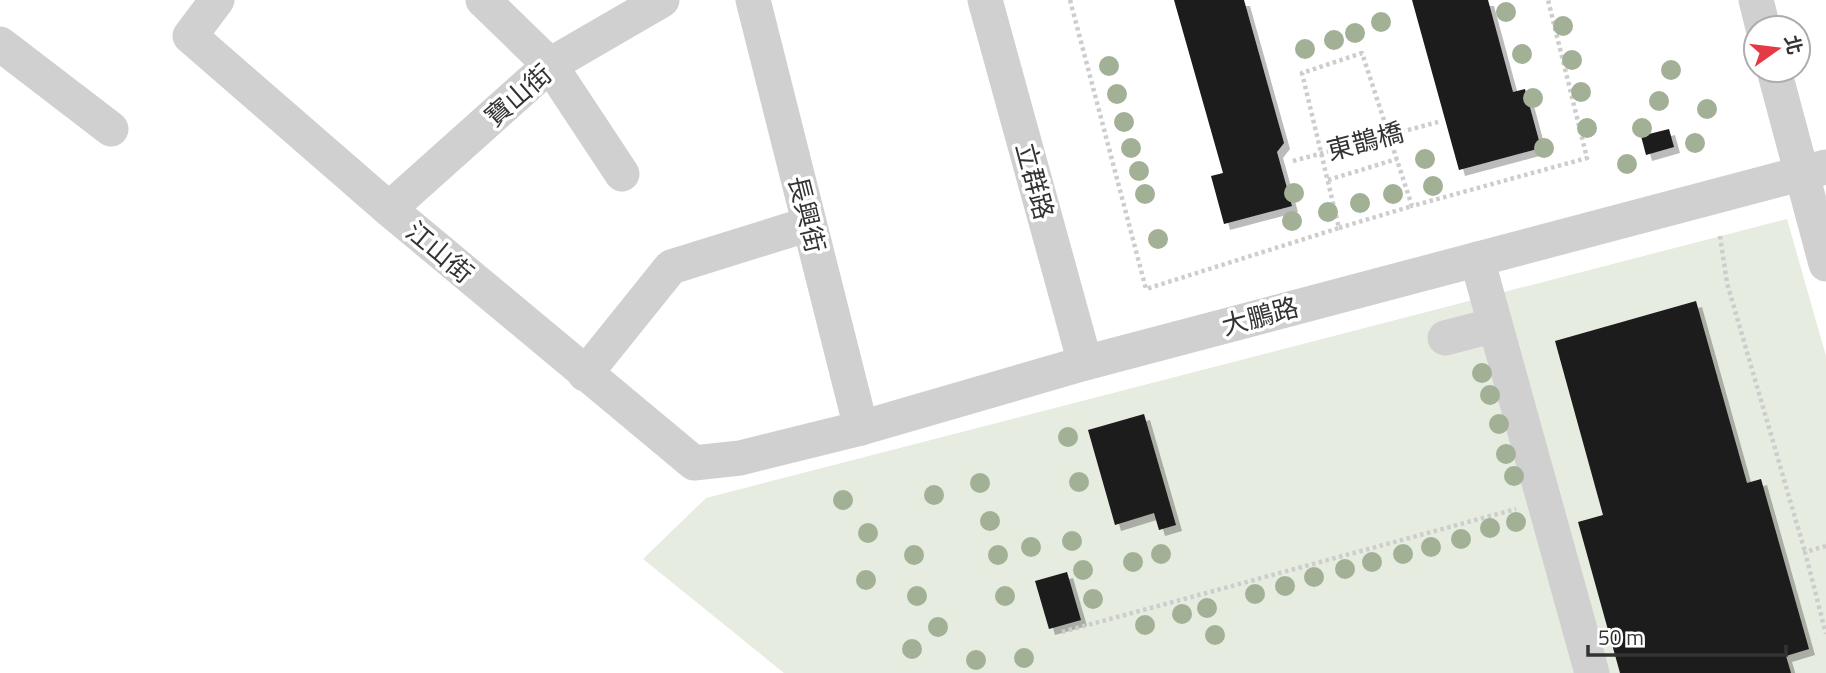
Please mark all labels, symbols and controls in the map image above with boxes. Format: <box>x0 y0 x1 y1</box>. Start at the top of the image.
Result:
north arrow <box>1742 14 1812 84</box>
text: 北 <box>1778 32 1810 57</box>
street label: 寶山街 <box>476 55 560 135</box>
street label: 東鵲橋 <box>1322 112 1408 170</box>
street label: 立群路 <box>1006 138 1064 224</box>
street label: 長興街 <box>779 171 835 257</box>
street label: 江山街 <box>398 212 482 292</box>
street label: 大鵬路 <box>1217 287 1303 345</box>
scale bar <box>1588 614 1786 658</box>
text: 50 m <box>1598 621 1644 653</box>

